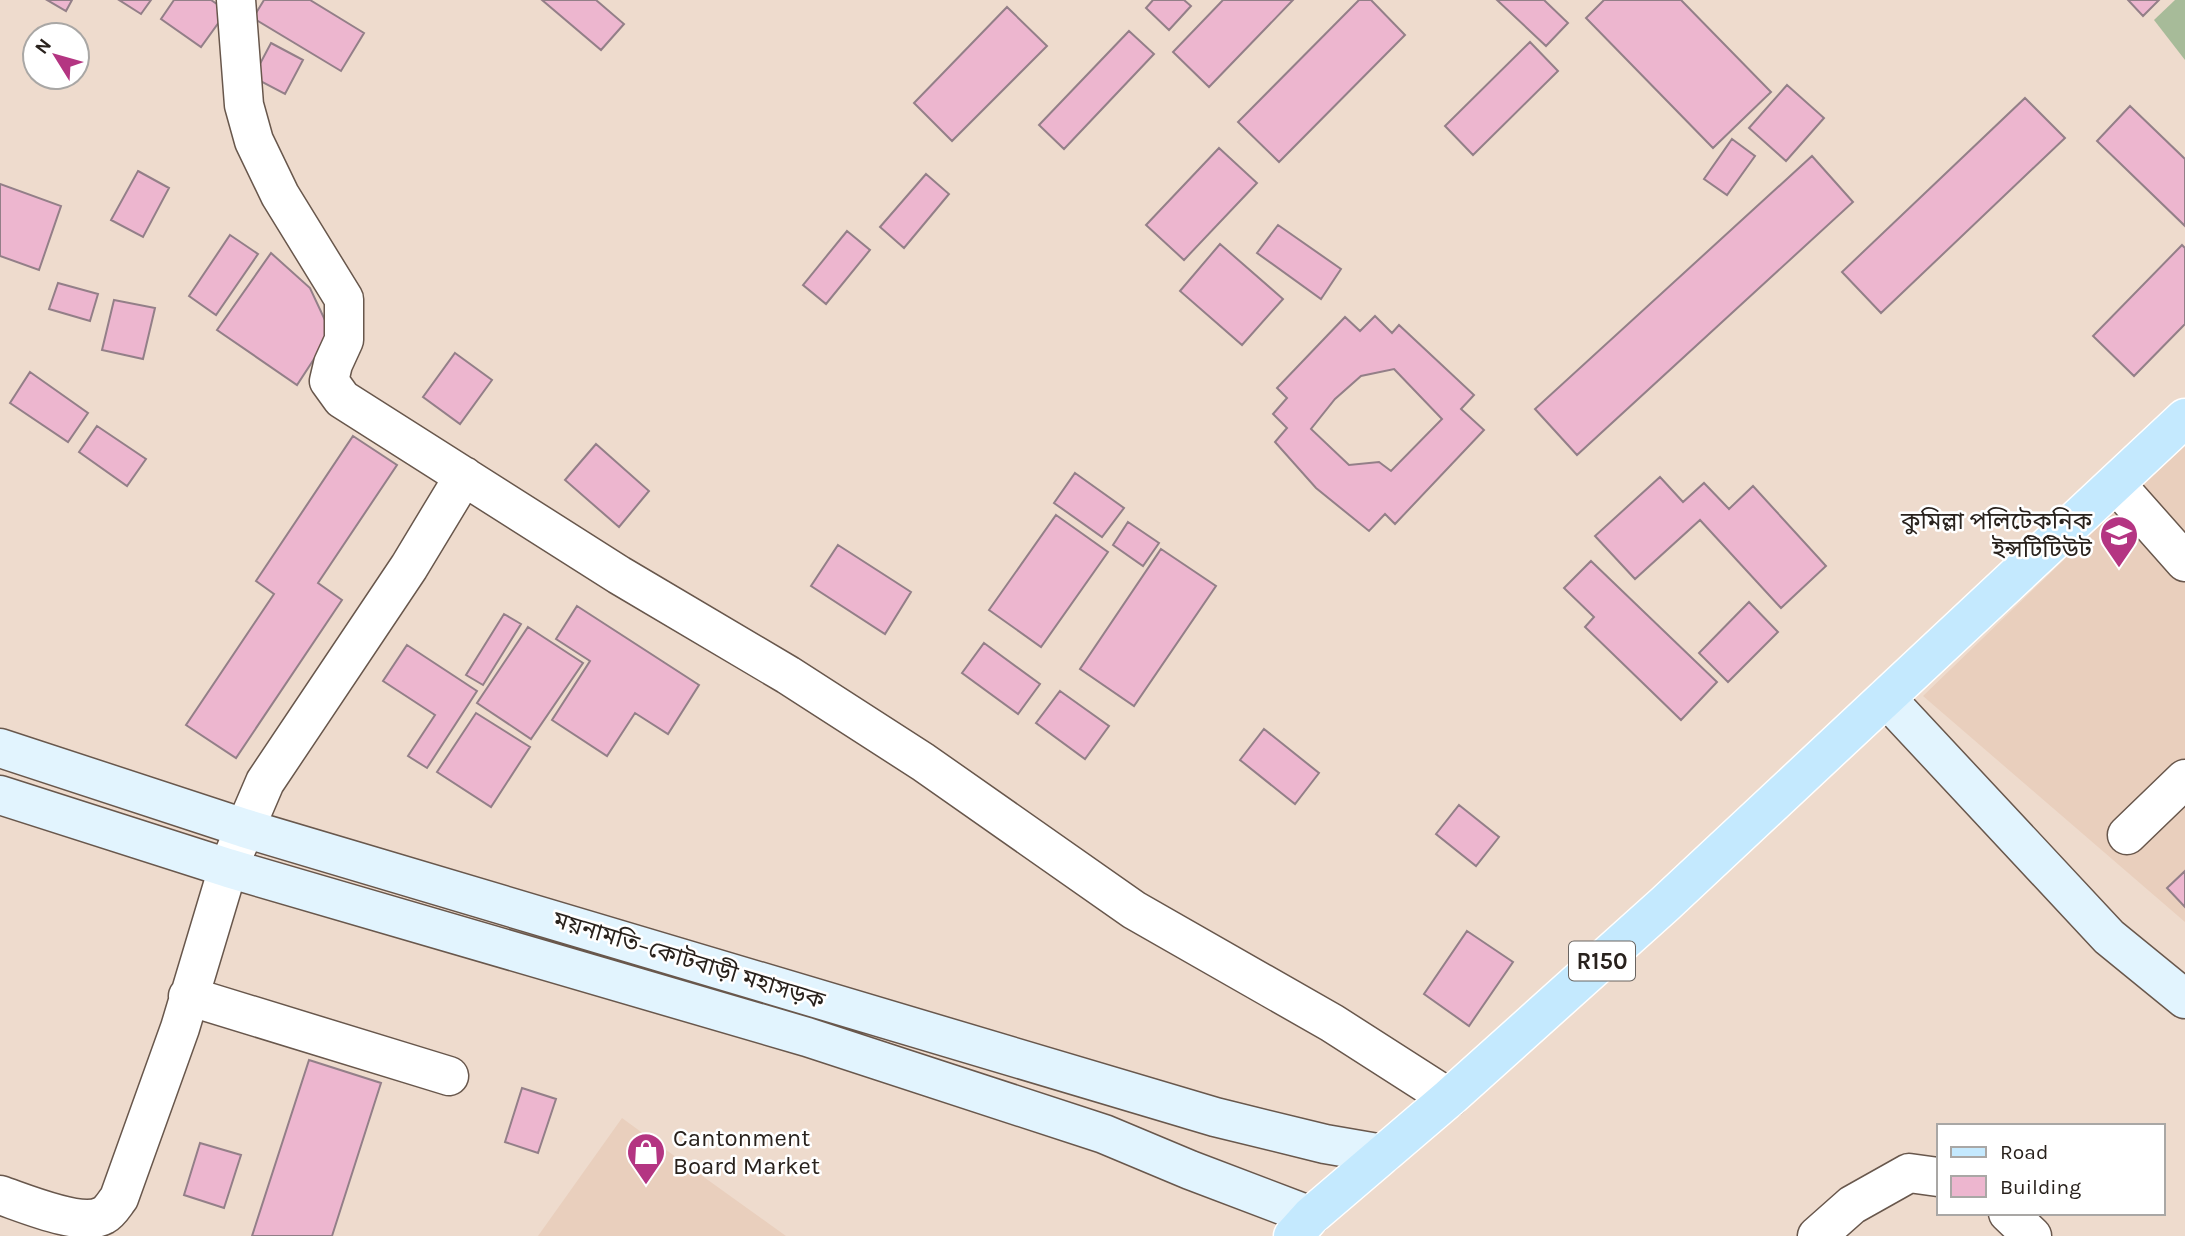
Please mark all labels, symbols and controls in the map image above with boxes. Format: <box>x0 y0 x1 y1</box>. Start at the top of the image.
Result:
north arrow <box>21 21 91 91</box>
text: N <box>30 34 56 58</box>
place label: কুমিল্লা পলিটেকনিক ইন্সটিটিউট <box>1900 507 2093 563</box>
school or university icon: কুমিল্লা পলিটেকনিক ইন্সটিটিউট <box>2098 514 2140 569</box>
street label: ময়নামতি–কোটবাড়ী মহাসড়ক <box>549 905 829 1015</box>
road number: R150 <box>1569 942 1635 980</box>
place label: Cantonment Board Market <box>673 1124 820 1180</box>
legend <box>1937 1124 2164 1215</box>
shop icon: Cantonment Board Market <box>625 1131 667 1186</box>
text: Road <box>2000 1140 2048 1164</box>
text: Building <box>2000 1175 2081 1199</box>

